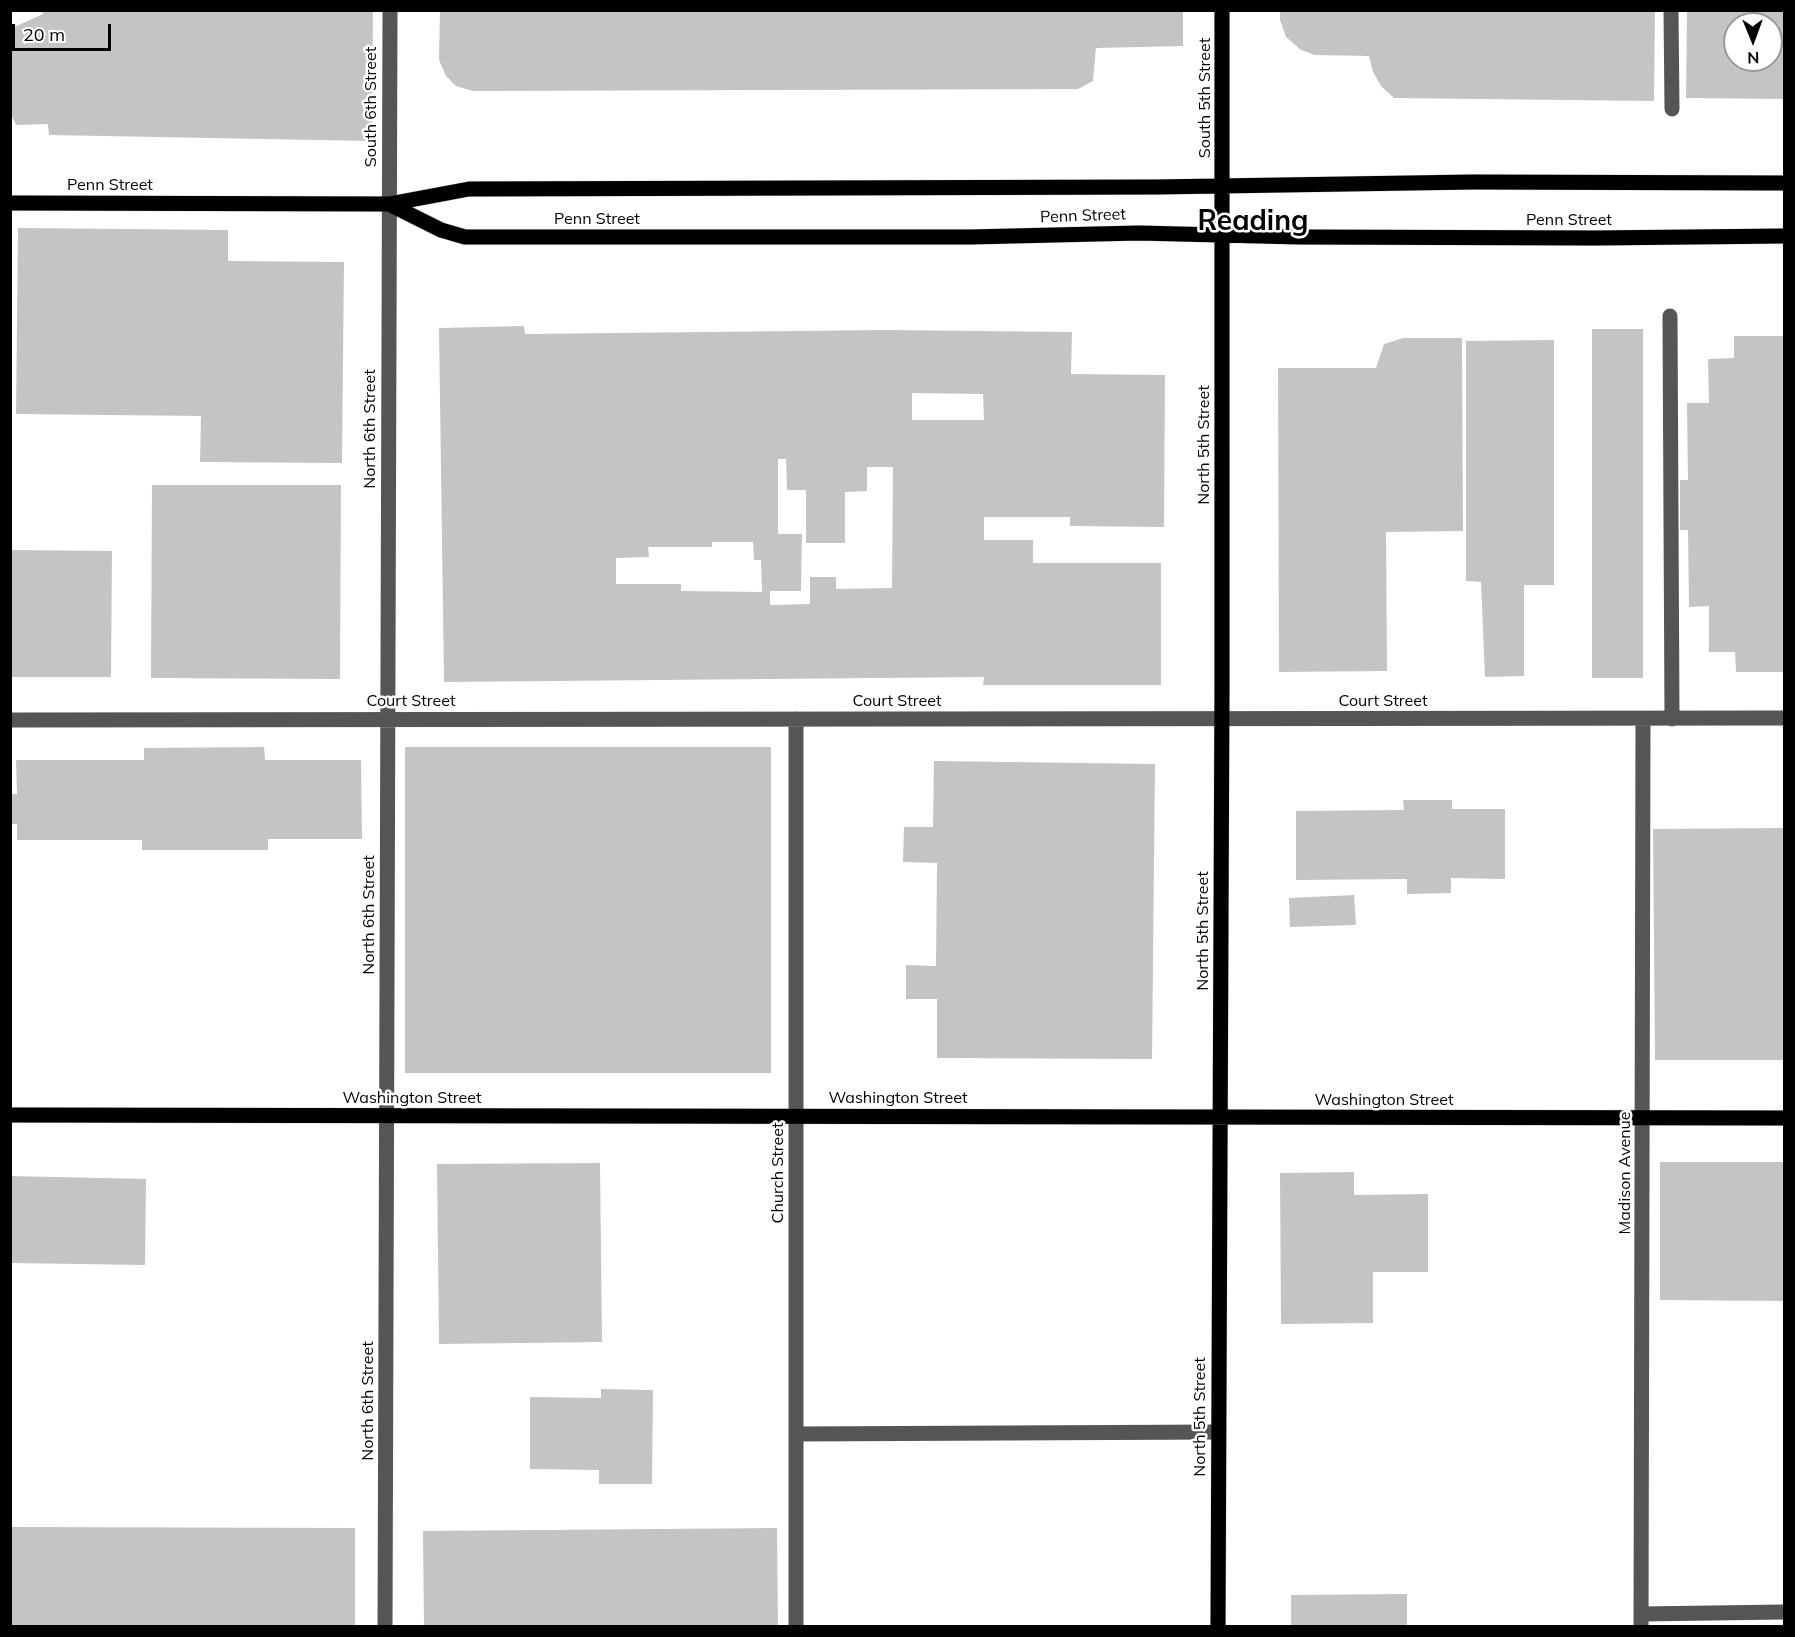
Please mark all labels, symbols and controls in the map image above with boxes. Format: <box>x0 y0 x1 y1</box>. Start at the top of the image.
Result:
scale bar <box>15 12 114 50</box>
north arrow <box>1723 12 1783 72</box>
text: 20 m <box>23 23 65 46</box>
street label: South 5th Street <box>1195 38 1215 158</box>
street label: South 6th Street <box>361 47 381 167</box>
text: N <box>1747 48 1759 68</box>
street label: Penn Street <box>67 175 153 195</box>
street label: Penn Street <box>1040 205 1126 227</box>
district label: Reading <box>1198 205 1308 239</box>
street label: Penn Street <box>554 209 640 229</box>
street label: Penn Street <box>1526 210 1612 230</box>
street label: North 6th Street <box>360 369 380 489</box>
street label: North 5th Street <box>1194 385 1214 505</box>
street label: Court Street <box>366 691 456 711</box>
street label: Court Street <box>852 691 942 711</box>
street label: Court Street <box>1338 691 1428 711</box>
street label: North 6th Street <box>359 855 379 975</box>
street label: North 5th Street <box>1193 871 1213 991</box>
street label: Washington Street <box>342 1088 482 1108</box>
street label: Washington Street <box>828 1088 968 1108</box>
street label: Washington Street <box>1314 1090 1454 1110</box>
street label: Madison Avenue <box>1615 1111 1635 1235</box>
street label: Church Street <box>768 1123 788 1223</box>
street label: North 6th Street <box>358 1341 378 1461</box>
street label: North 5th Street <box>1190 1357 1210 1477</box>

